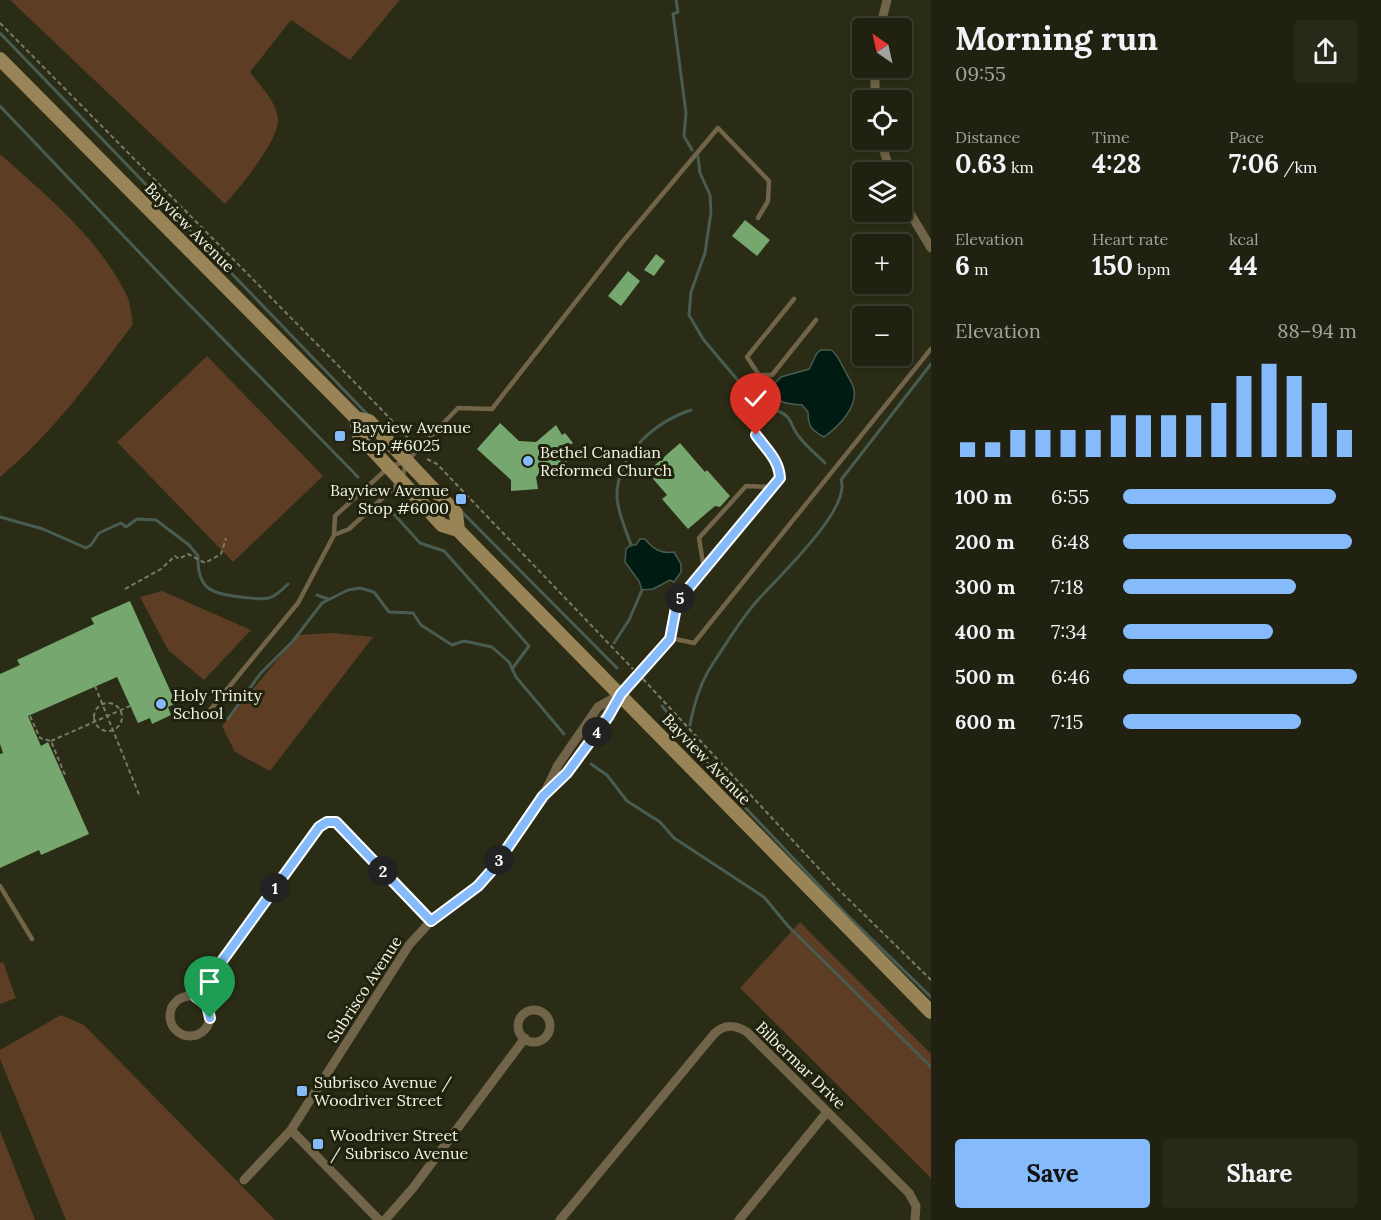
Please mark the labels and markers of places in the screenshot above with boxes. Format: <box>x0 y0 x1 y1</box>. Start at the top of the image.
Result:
pin <box>730 373 781 435</box>
place label: Bayview Avenue Stop #6025 <box>352 417 471 455</box>
marker: Bayview Avenue Stop #6025 <box>333 429 347 443</box>
place label: Bethel Canadian Reformed Church <box>540 442 673 480</box>
marker: Bethel Canadian Reformed Church <box>521 454 535 468</box>
place label: Bayview Avenue Stop #6000 <box>330 480 449 518</box>
marker: Bayview Avenue Stop #6000 <box>454 492 468 506</box>
pin: 5 <box>665 583 695 613</box>
place label: Holy Trinity School <box>173 685 263 723</box>
marker: Holy Trinity School <box>154 697 168 711</box>
pin: 4 <box>582 717 612 747</box>
pin: 3 <box>484 845 514 875</box>
pin: 2 <box>368 856 398 886</box>
pin: 1 <box>260 873 290 903</box>
pin <box>184 956 235 1018</box>
place label: Subrisco Avenue / Woodriver Street <box>314 1072 452 1110</box>
marker: Subrisco Avenue / Woodriver Street <box>295 1084 309 1098</box>
place label: Woodriver Street / Subrisco Avenue <box>330 1125 469 1164</box>
marker: Woodriver Street / Subrisco Avenue <box>311 1137 325 1151</box>

